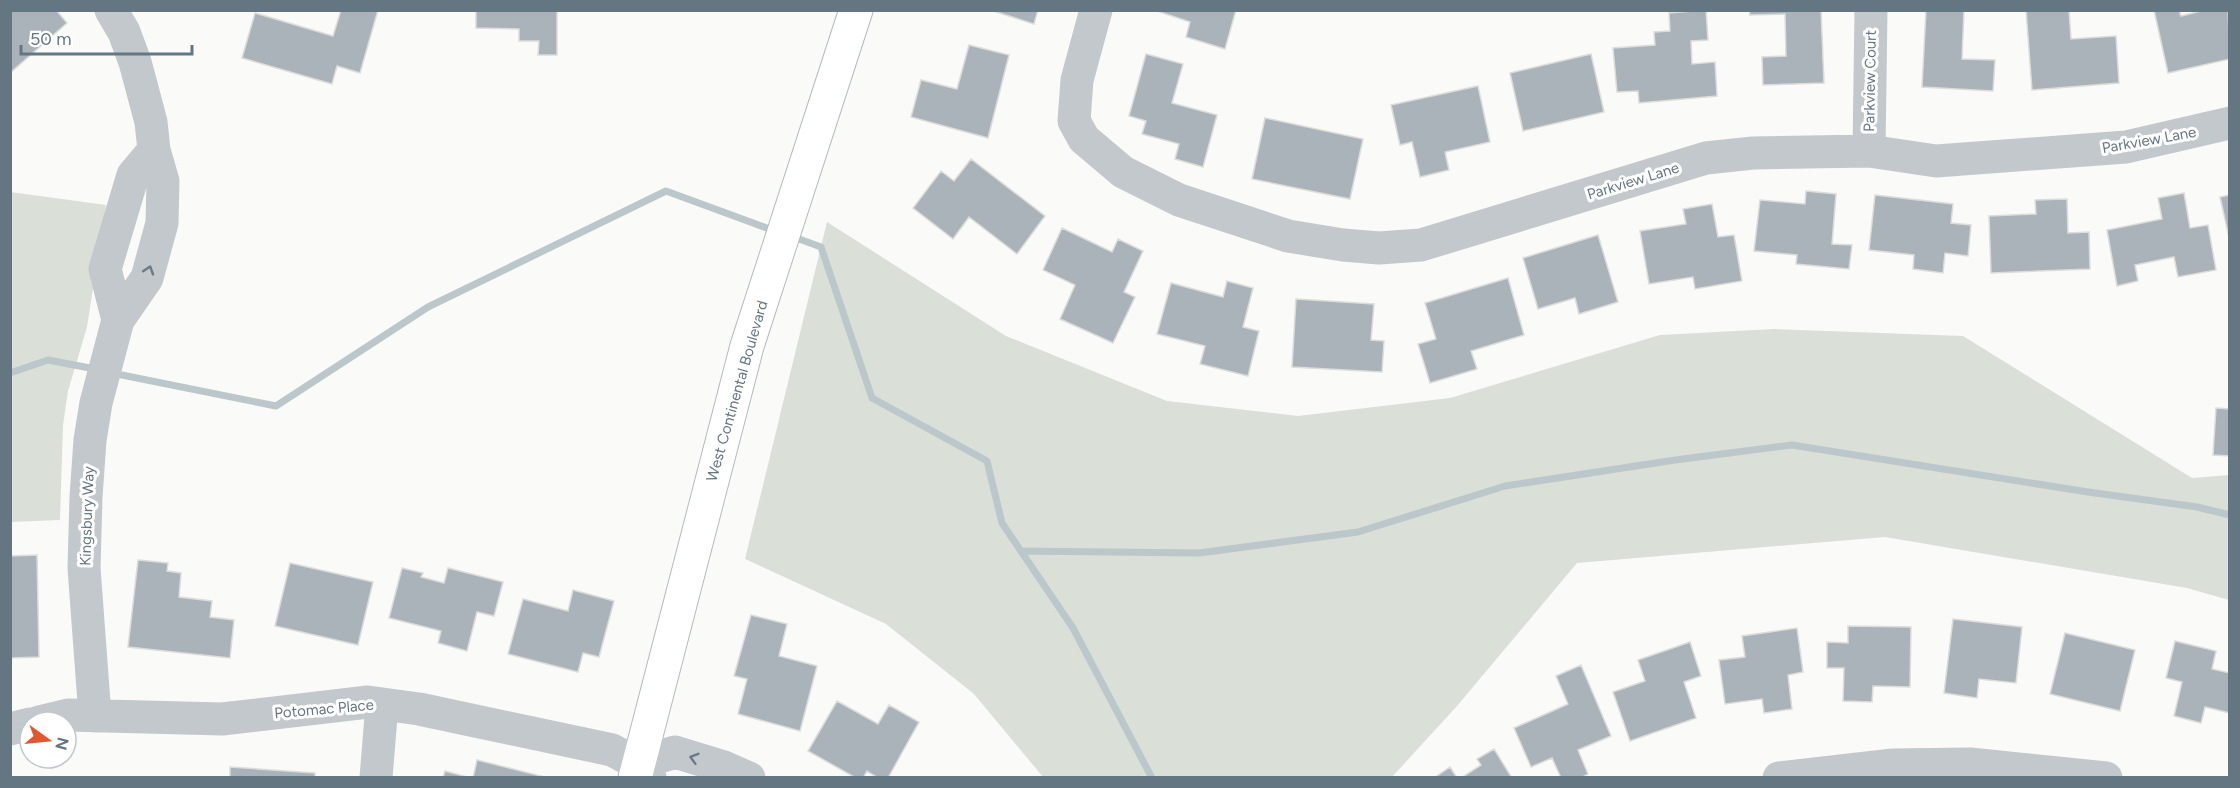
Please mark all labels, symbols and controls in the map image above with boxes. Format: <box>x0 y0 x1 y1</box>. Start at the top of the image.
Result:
scale bar <box>21 18 192 56</box>
text: 50 m <box>30 28 72 50</box>
street label: Parkview Court <box>1860 30 1880 132</box>
street label: Parkview Lane <box>2101 123 2197 157</box>
street label: Parkview Lane <box>1585 158 1681 204</box>
one-way arrow <box>141 265 154 276</box>
street label: West Continental Boulevard <box>703 299 771 483</box>
street label: Kingsbury Way <box>76 466 98 566</box>
street label: Potomac Place <box>274 696 374 722</box>
north arrow <box>18 710 78 770</box>
text: N <box>51 735 73 752</box>
one-way arrow <box>689 753 700 765</box>

